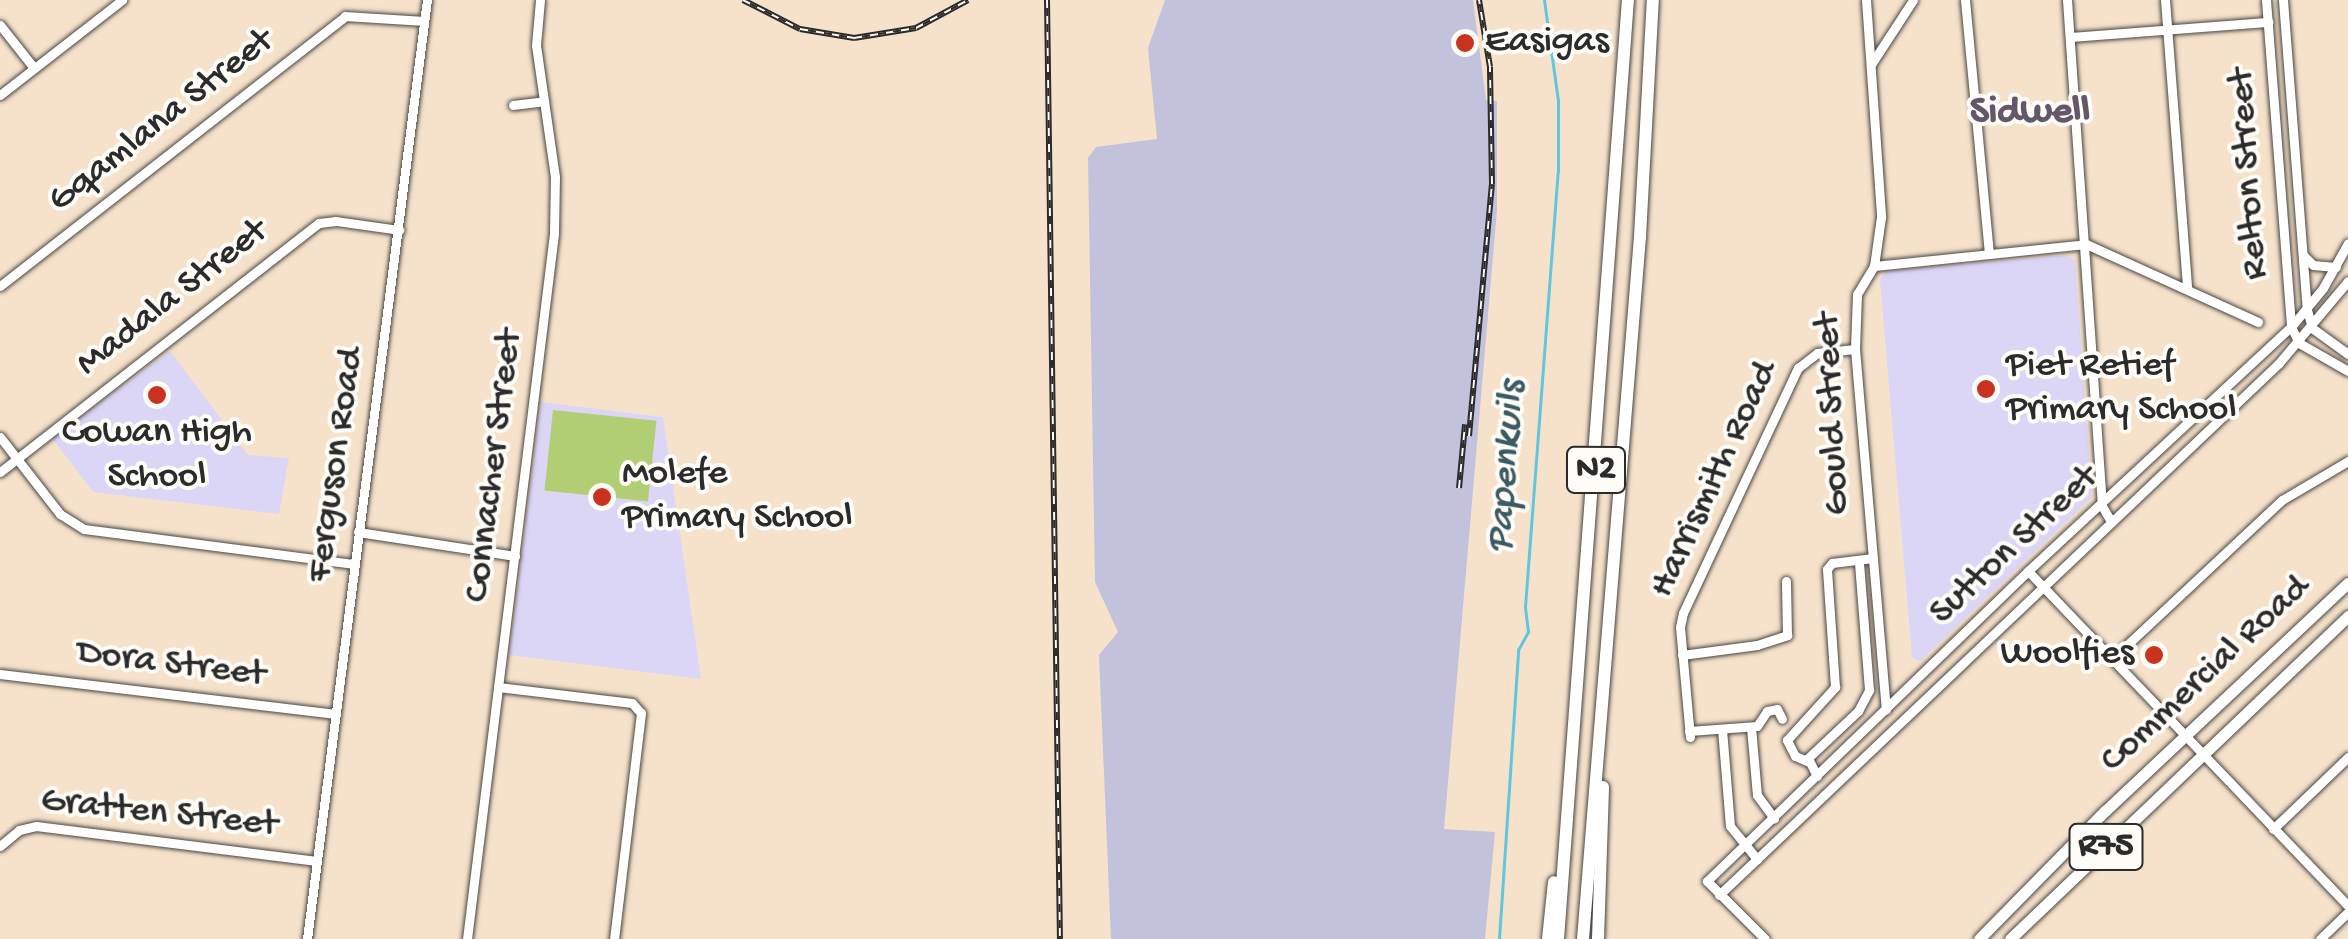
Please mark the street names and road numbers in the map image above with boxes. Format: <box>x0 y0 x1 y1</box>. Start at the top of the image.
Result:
street label: Gqamlana Street <box>40 20 284 224</box>
street label: Relton Street <box>2220 67 2280 281</box>
street label: Madala Street <box>68 210 278 388</box>
street label: Gould Street <box>1806 312 1862 516</box>
street label: Connacher Street <box>456 327 534 605</box>
street label: Ferguson Road <box>298 345 376 585</box>
street label: Harrismith Road <box>1640 355 1790 605</box>
road number: N2 <box>1564 440 1628 500</box>
street label: Sutton Street <box>1921 456 2109 636</box>
street label: Commercial Road <box>2092 566 2320 784</box>
street label: Dora Street <box>74 631 268 699</box>
street label: Gratten Street <box>38 779 280 849</box>
road number: R75 <box>2068 817 2144 877</box>

